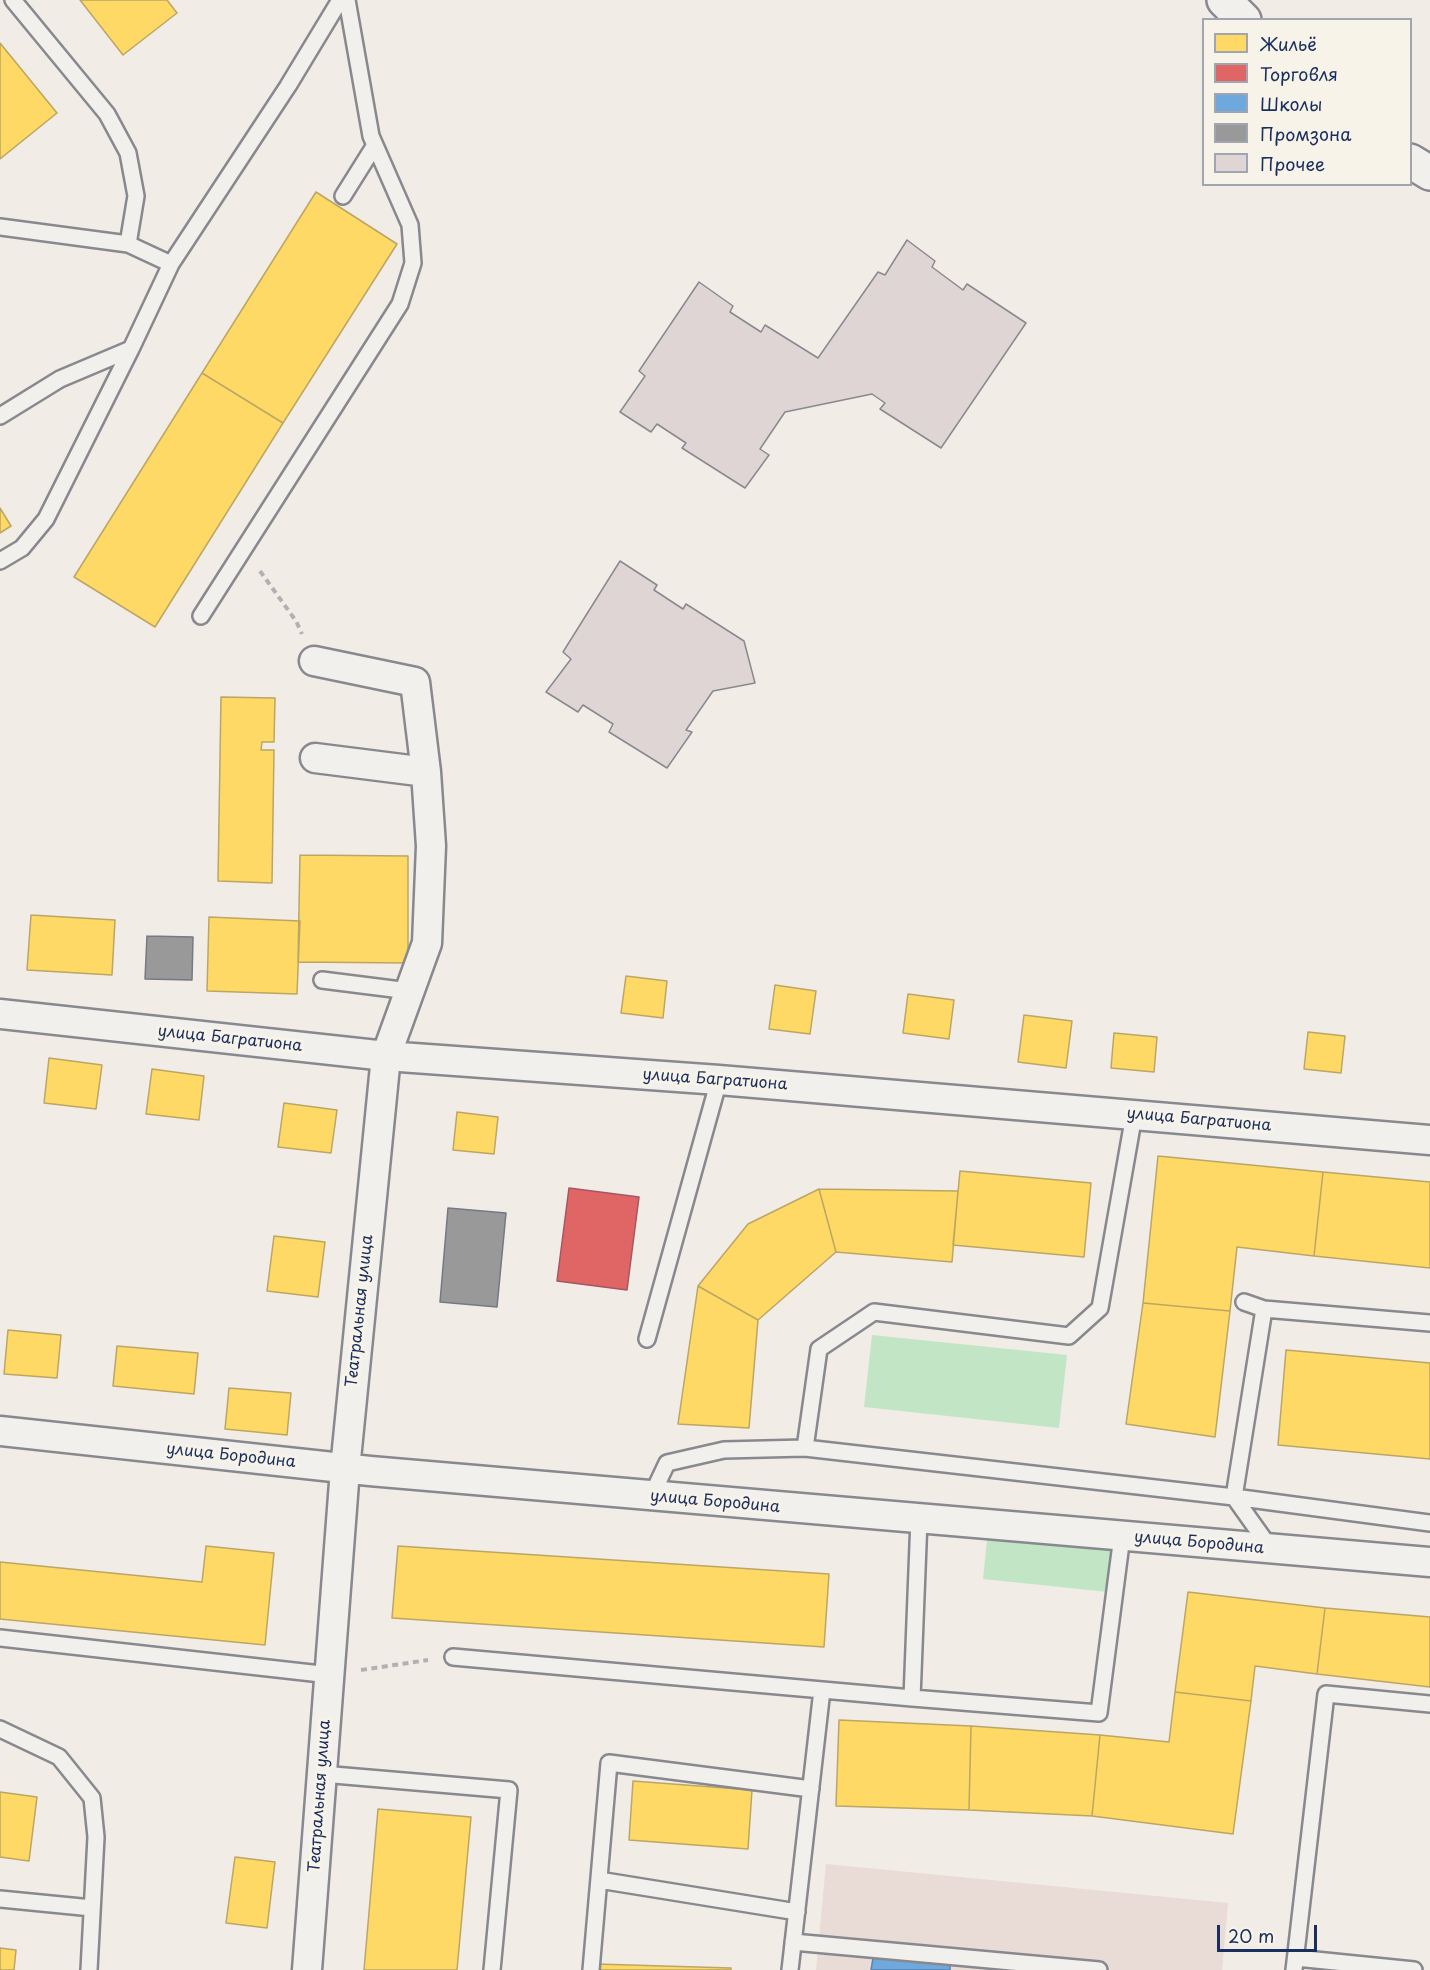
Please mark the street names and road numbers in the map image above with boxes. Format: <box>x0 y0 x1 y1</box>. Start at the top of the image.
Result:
street label: улица Багратиона <box>157 1022 303 1056</box>
street label: улица Багратиона <box>642 1065 788 1095</box>
street label: улица Багратиона <box>1126 1104 1272 1136</box>
street label: Театральная улица <box>342 1234 378 1388</box>
street label: улица Бородина <box>165 1440 297 1472</box>
street label: улица Бородина <box>649 1487 781 1517</box>
street label: улица Бородина <box>1133 1528 1265 1558</box>
street label: Театральная улица <box>305 1719 335 1873</box>

